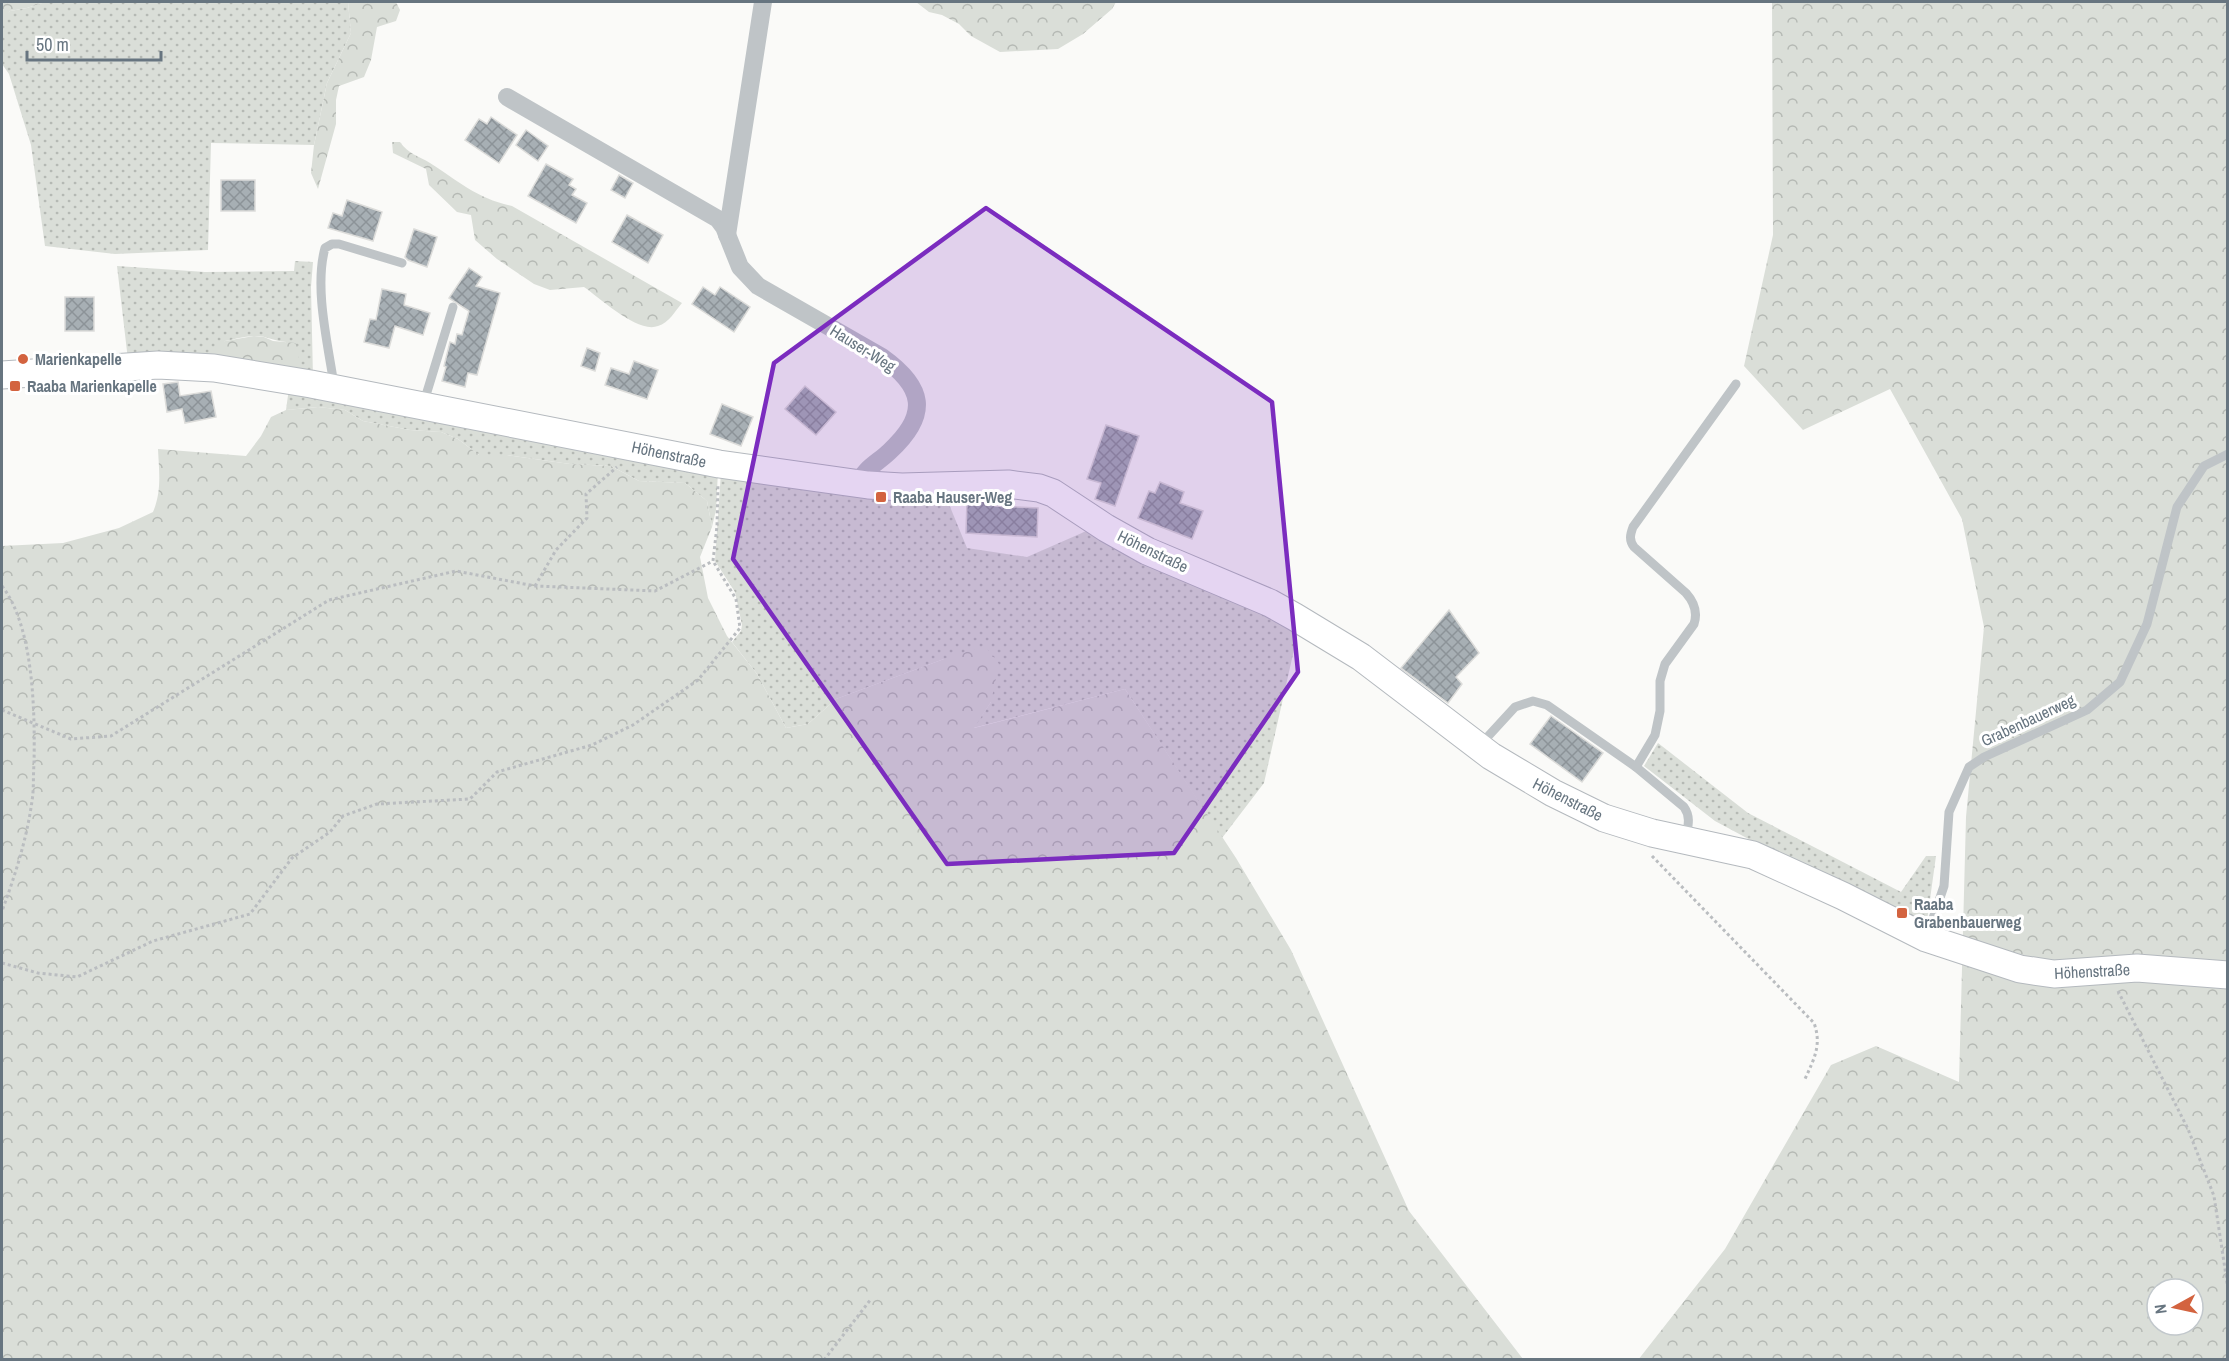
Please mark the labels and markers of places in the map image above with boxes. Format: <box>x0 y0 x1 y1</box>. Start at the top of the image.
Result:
place label: Marienkapelle <box>35 348 122 370</box>
marker: Marienkapelle <box>16 352 30 366</box>
place label: Raaba Marienkapelle <box>27 375 157 397</box>
marker: Raaba Marienkapelle <box>8 379 22 393</box>
place label: Raaba Hauser-Weg <box>893 486 1012 508</box>
marker: Raaba Hauser-Weg <box>874 490 888 504</box>
place label: Raaba Grabenbauerweg <box>1914 893 2021 933</box>
marker: Raaba Grabenbauerweg <box>1895 906 1909 920</box>

